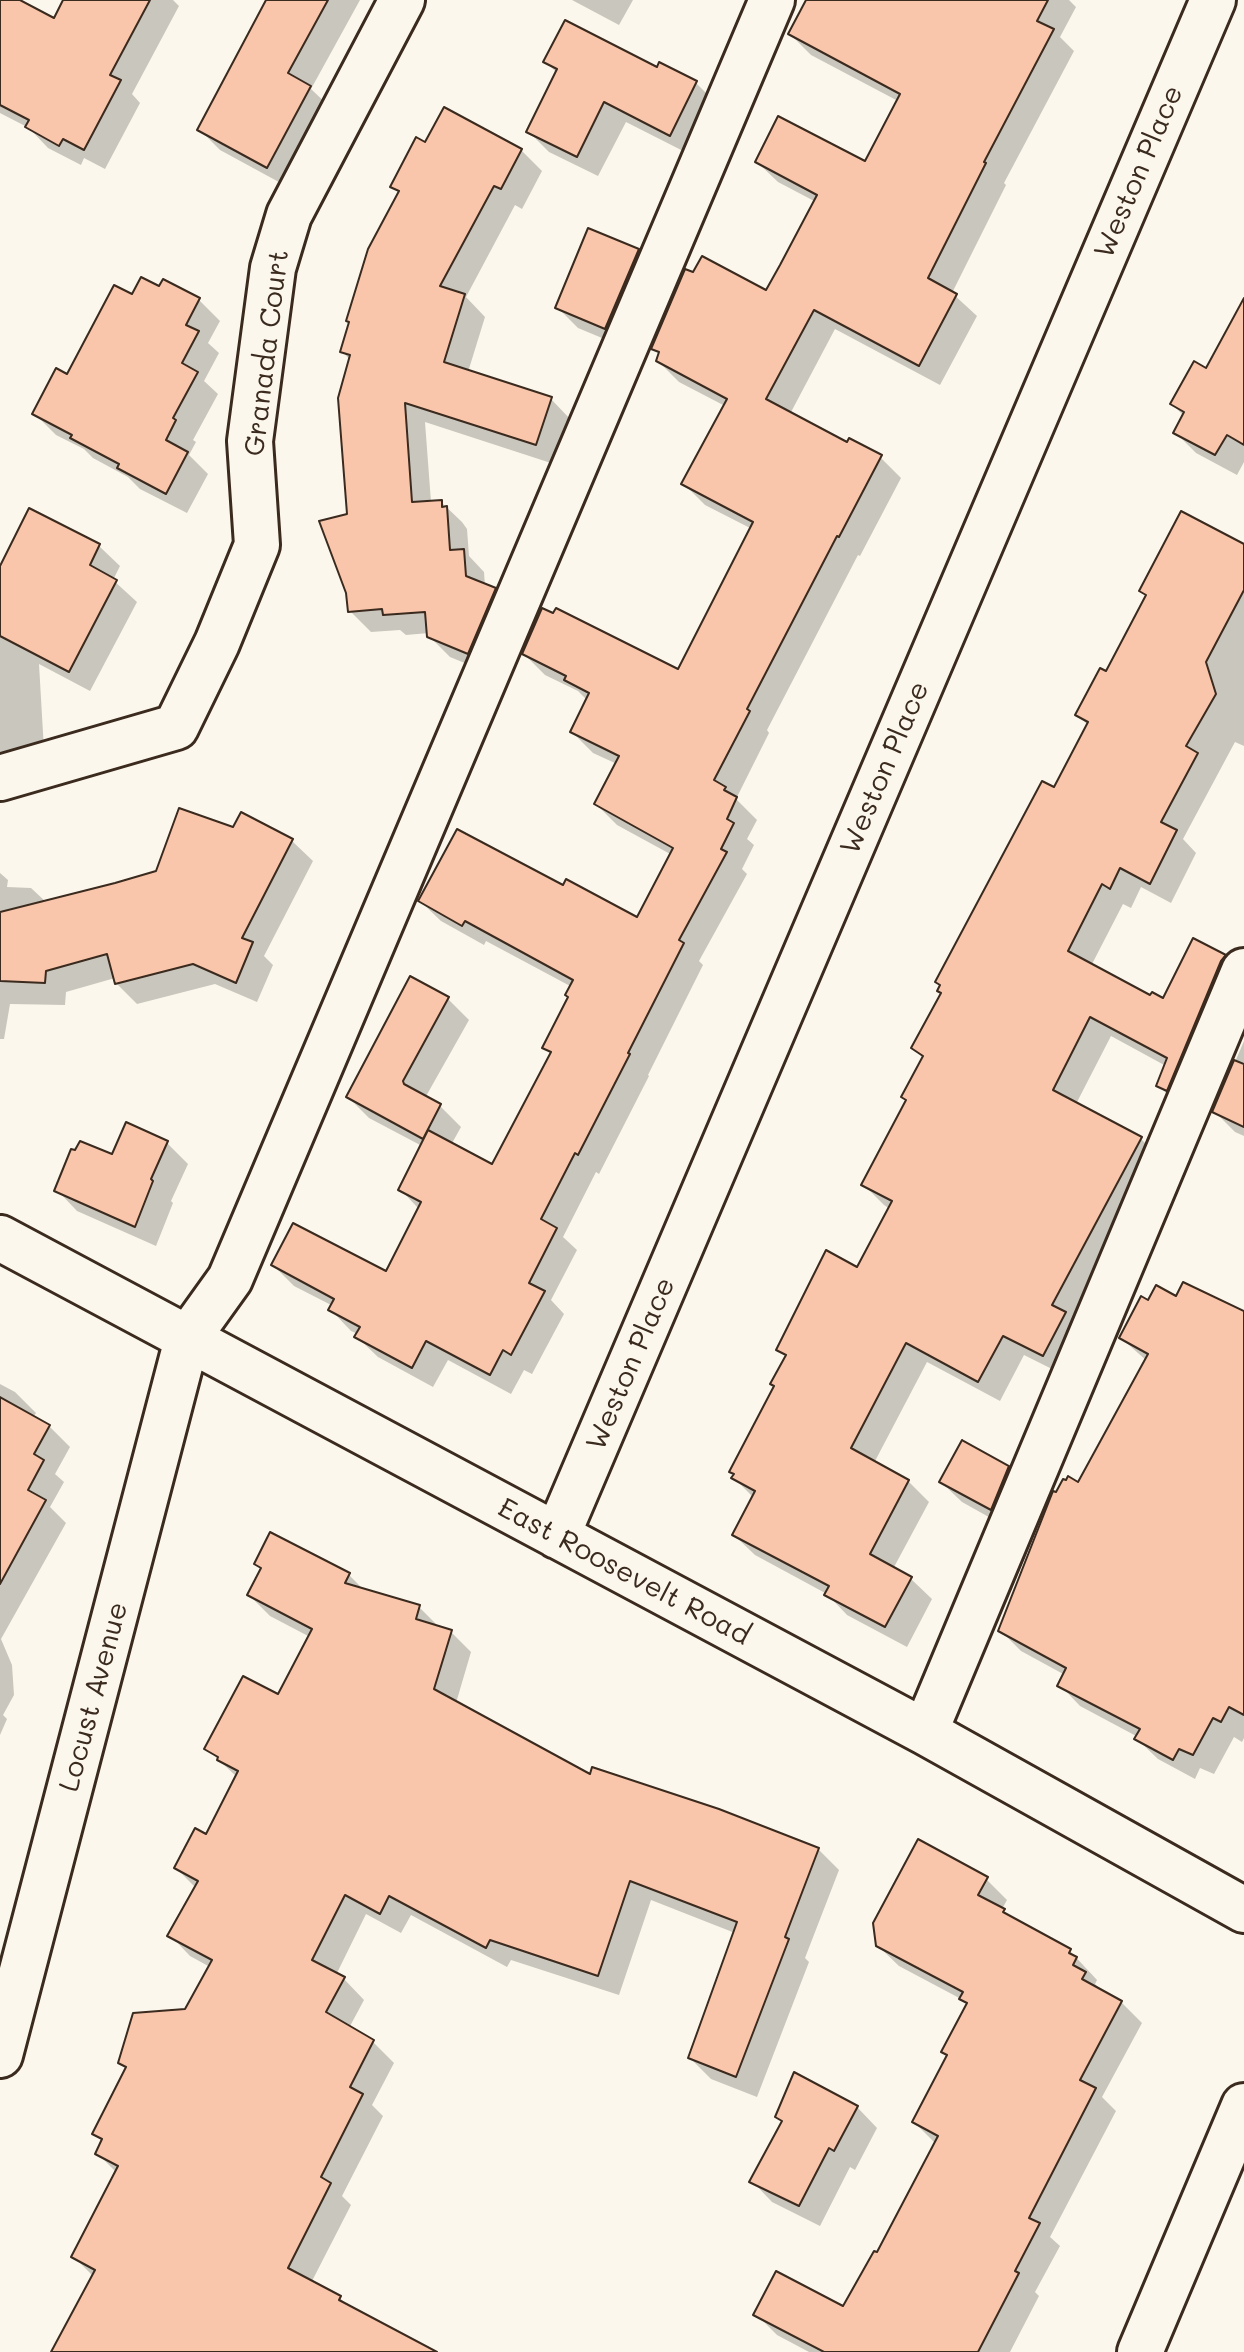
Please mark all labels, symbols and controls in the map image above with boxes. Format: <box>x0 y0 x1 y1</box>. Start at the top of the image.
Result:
street label: Weston Place <box>1088 81 1190 263</box>
street label: Granada Court <box>238 248 296 458</box>
street label: Weston Place <box>834 677 936 859</box>
street label: Weston Place <box>580 1273 682 1455</box>
street label: East Roosevelt Road <box>492 1491 756 1653</box>
street label: Locust Avenue <box>53 1599 135 1795</box>

